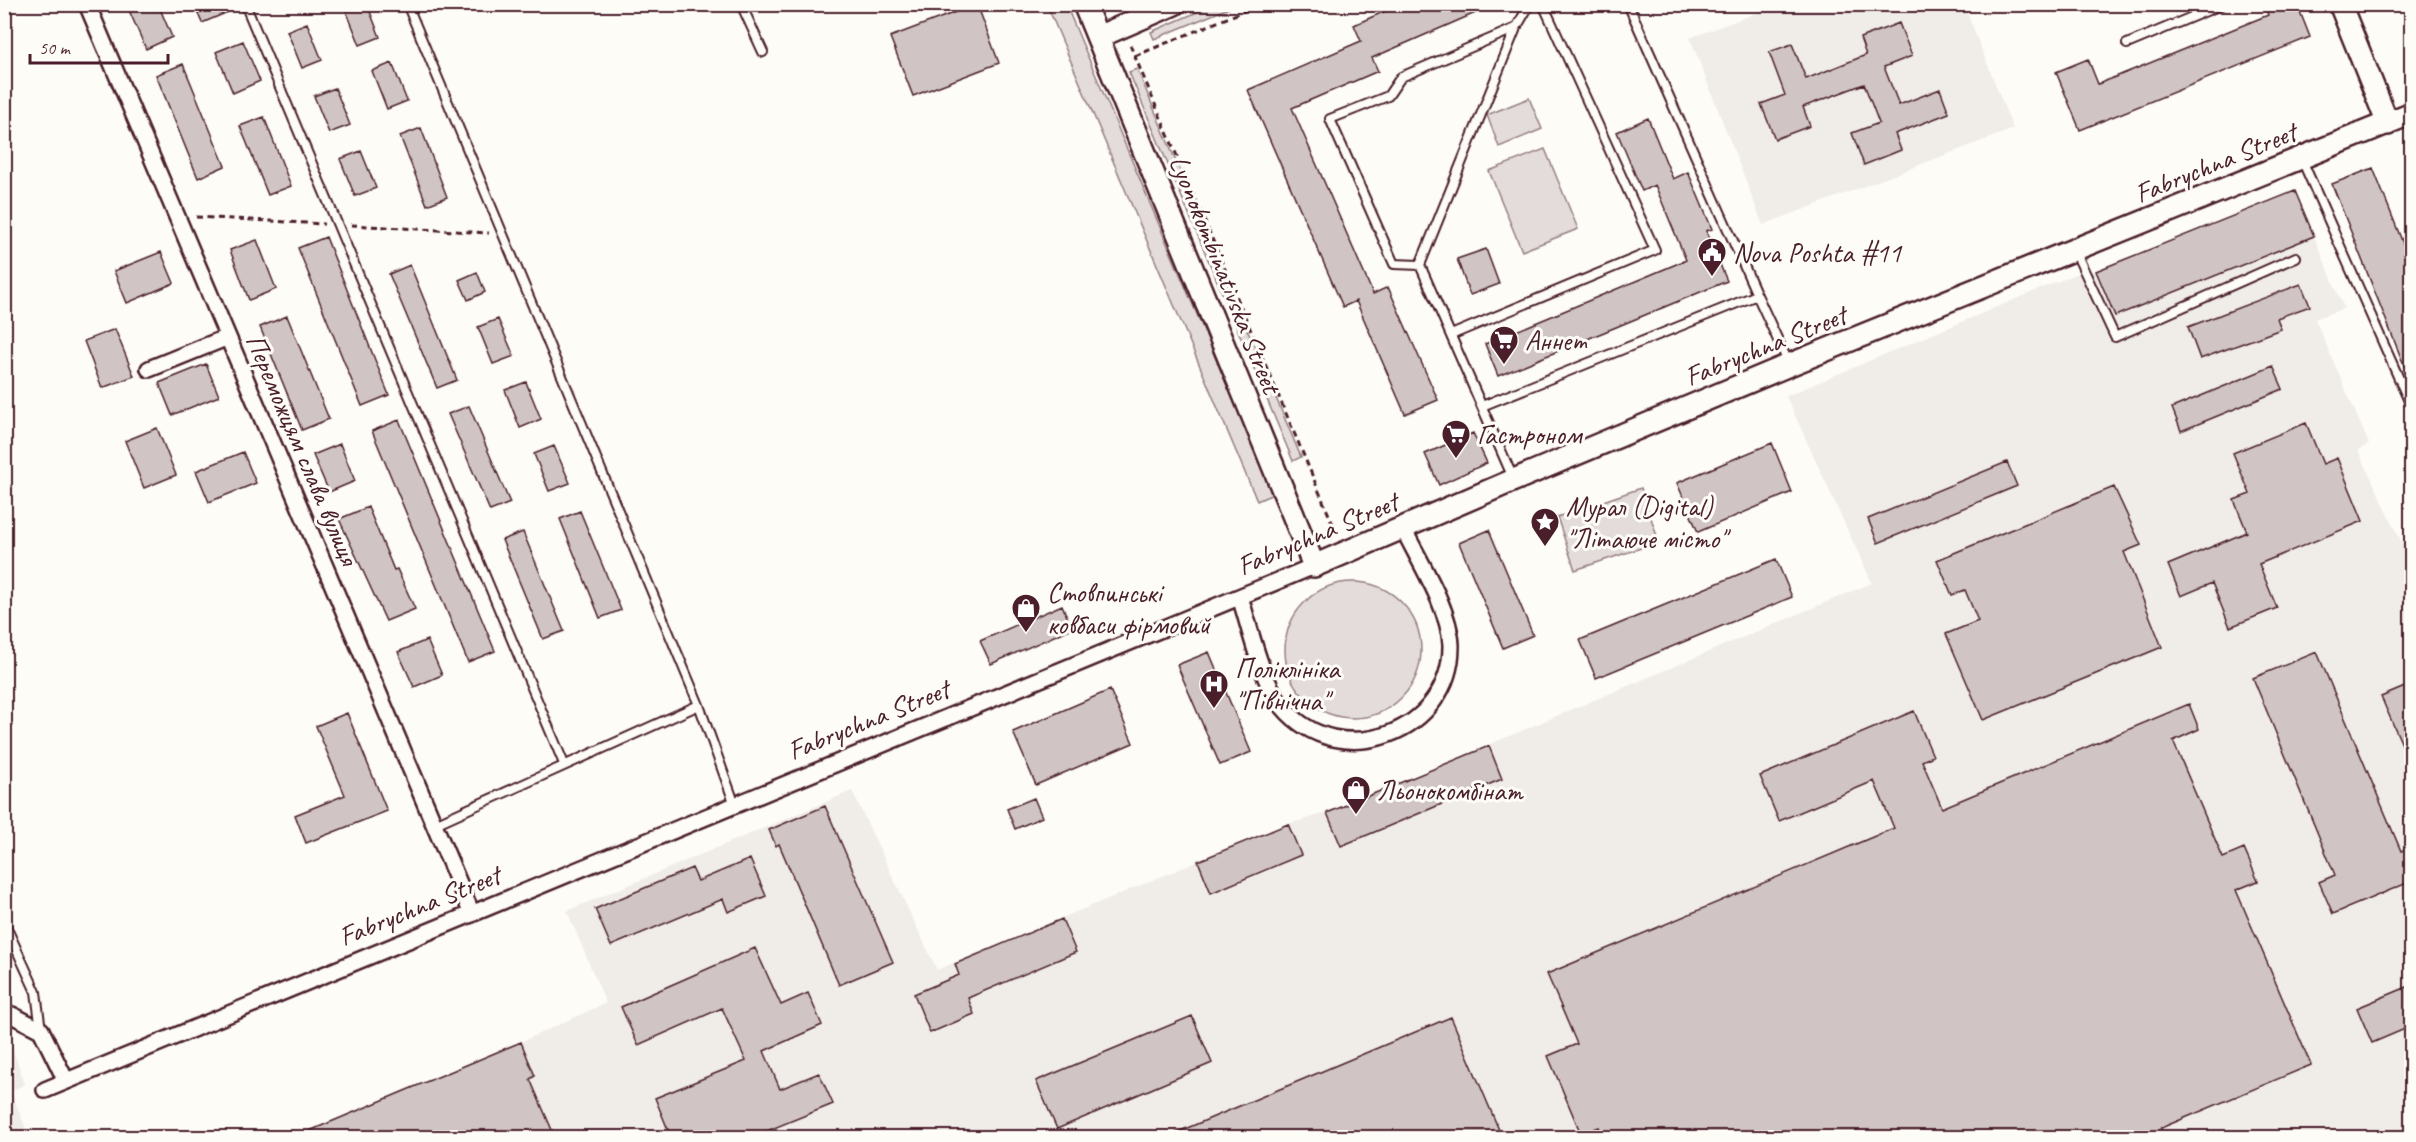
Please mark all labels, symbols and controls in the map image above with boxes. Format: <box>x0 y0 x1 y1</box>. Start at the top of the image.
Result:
scale bar <box>30 27 168 65</box>
text: 50 m <box>39 37 72 59</box>
street label: Fabrychna Street <box>2129 113 2305 211</box>
street label: Lyonokombinativska Street <box>1162 150 1290 401</box>
place label: Nova Poshta #11 <box>1733 235 1902 270</box>
public building icon: Nova Poshta #11 <box>1696 236 1728 278</box>
street label: Fabrychna Street <box>1679 296 1855 394</box>
place label: Аннет <box>1525 323 1588 358</box>
supermarket icon: Аннет <box>1488 324 1520 366</box>
street label: Переможцям слава вулиця <box>238 328 368 572</box>
place label: Гастроном <box>1477 417 1584 452</box>
supermarket icon: Гастроном <box>1440 418 1472 460</box>
street label: Fabrychna Street <box>1232 482 1406 583</box>
place label: Мурал (Digital) "Літаюче місто" <box>1566 489 1731 556</box>
place icon: Мурал (Digital) "Літаюче місто" <box>1529 506 1561 548</box>
place label: Стовпинські ковбаси фірмовий <box>1047 575 1211 642</box>
shop icon: Стовпинські ковбаси фірмовий <box>1010 592 1042 634</box>
place label: Поліклініка "Північна" <box>1235 651 1341 718</box>
hospital icon: Поліклініка "Північна" <box>1198 668 1230 710</box>
street label: Fabrychna Street <box>782 670 958 768</box>
place label: Льонокомбінат <box>1377 773 1524 808</box>
shop icon: Льонокомбінат <box>1340 774 1372 816</box>
street label: Fabrychna Street <box>333 856 509 954</box>

